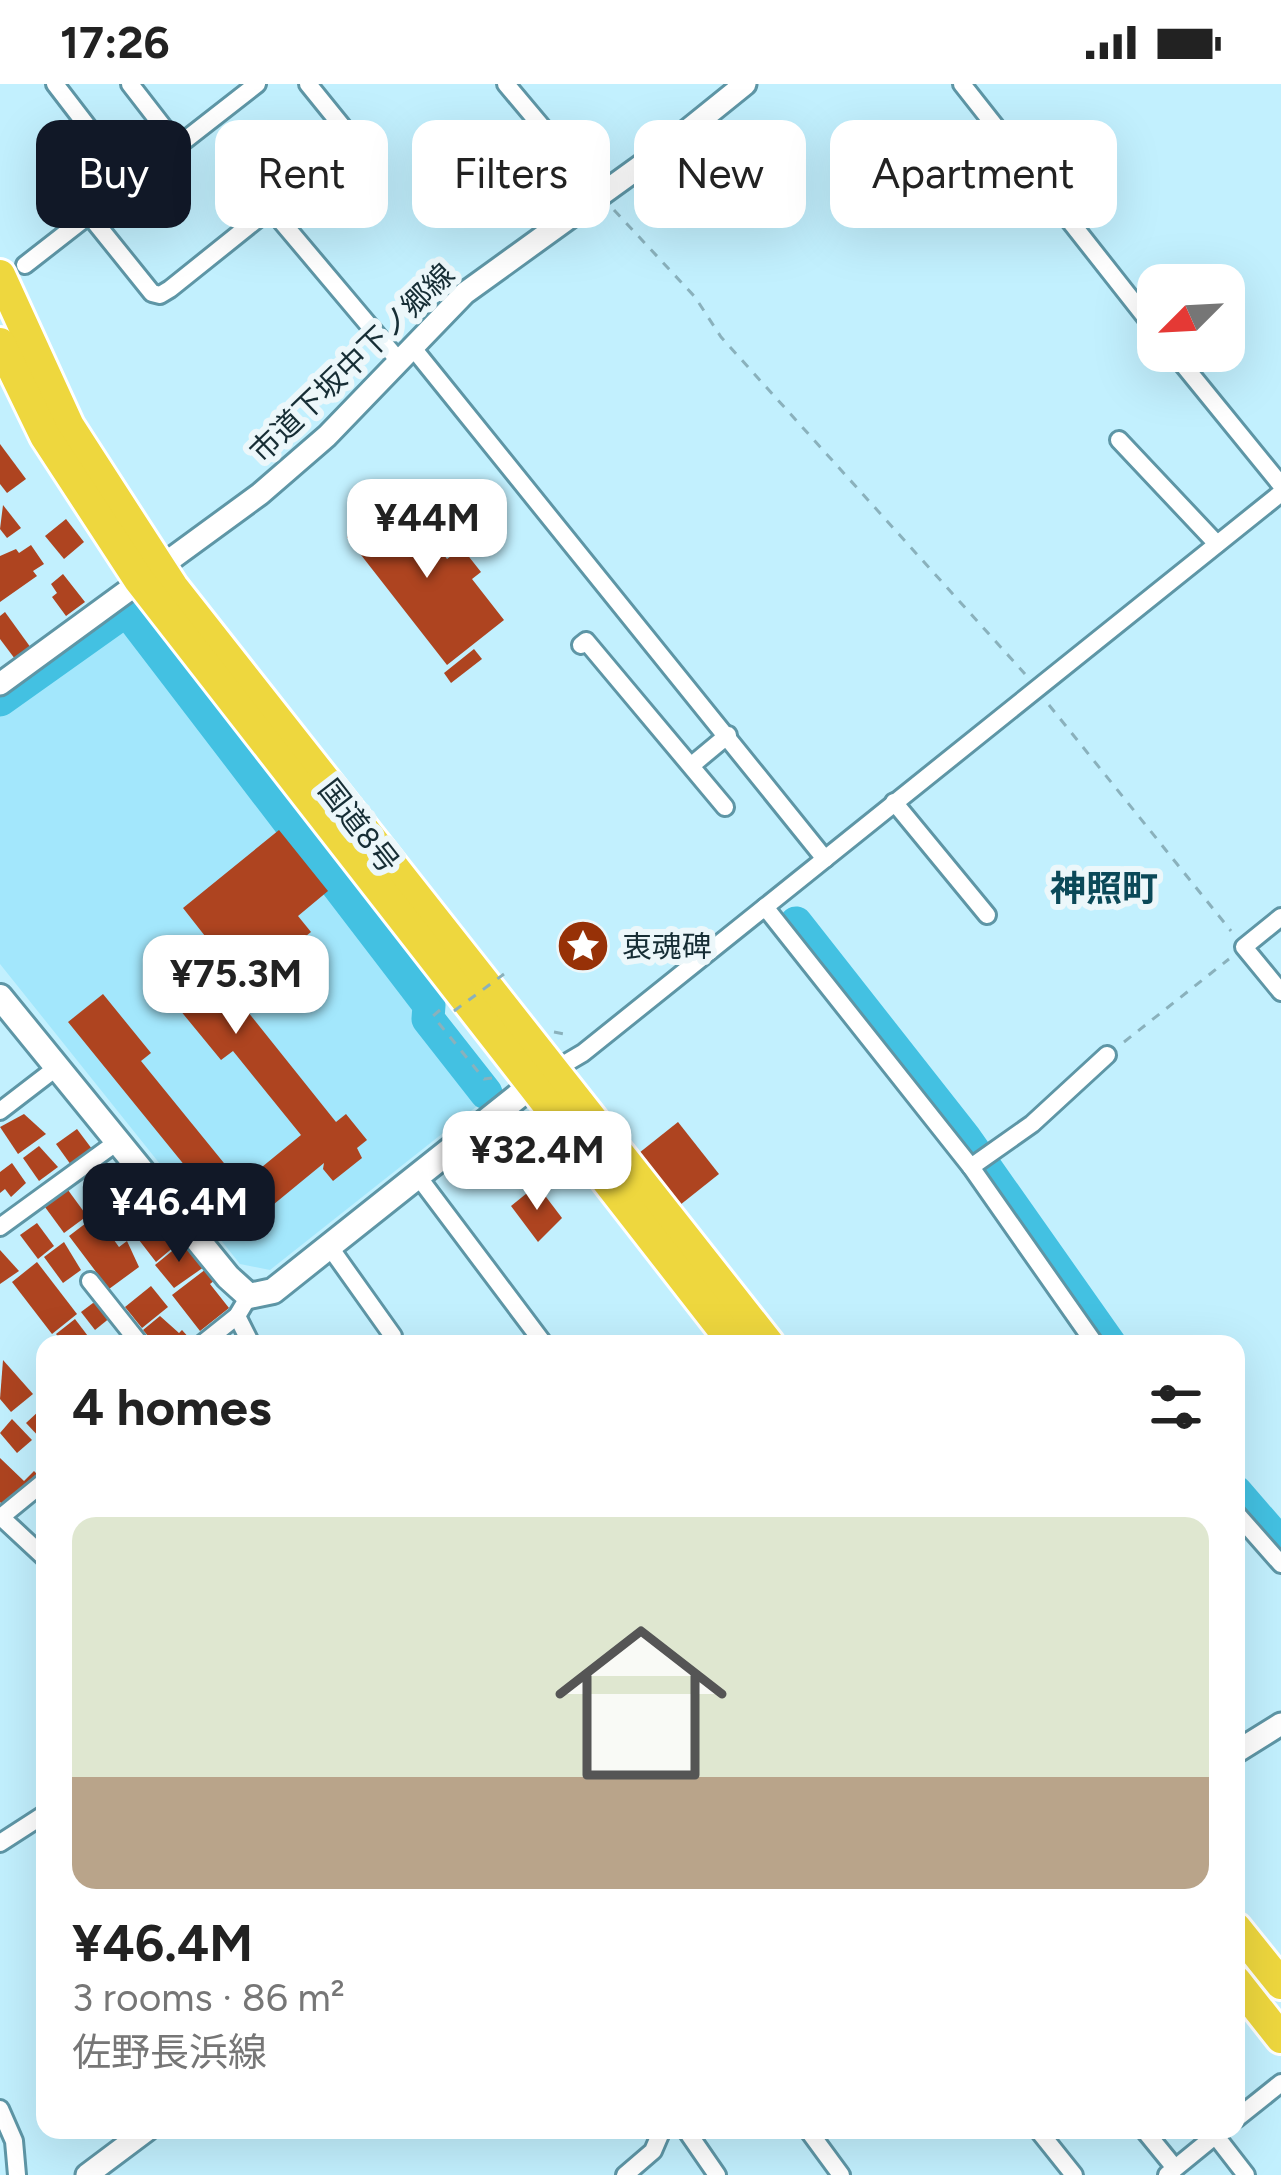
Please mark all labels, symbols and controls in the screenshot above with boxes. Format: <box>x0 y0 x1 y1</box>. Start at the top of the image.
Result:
text: 17:26 <box>60 15 170 69</box>
chip: Buy <box>36 120 191 228</box>
chip: Rent <box>215 120 388 228</box>
chip: Filters <box>412 120 610 228</box>
chip: New <box>634 120 806 228</box>
chip: Apartment <box>830 120 1117 228</box>
street label: 市道下坂中下ノ郷線 <box>242 256 462 470</box>
north arrow <box>1137 264 1245 372</box>
map controls <box>1137 264 1245 372</box>
pin: ¥44M <box>356 479 498 581</box>
text: ¥44M <box>374 494 480 541</box>
street label: 国道8号 <box>311 772 407 880</box>
district label: 神照町 <box>1050 867 1158 910</box>
place icon: 衷魂碑 <box>555 918 611 974</box>
place label: 衷魂碑 <box>622 928 712 965</box>
pin: ¥75.3M <box>138 935 334 1037</box>
text: ¥75.3M <box>170 950 302 997</box>
pin: ¥32.4M <box>439 1111 635 1213</box>
text: ¥32.4M <box>469 1126 605 1173</box>
pin: ¥46.4M <box>81 1163 277 1265</box>
text: ¥46.4M <box>110 1178 248 1225</box>
icon: filters <box>1143 1374 1209 1440</box>
text: 4 homes <box>72 1377 272 1438</box>
icon: home <box>533 1595 749 1811</box>
text: ¥46.4M <box>72 1913 253 1974</box>
text: 3 rooms · 86 m² <box>72 1974 345 2021</box>
text: 佐野長浜線 <box>72 2029 267 2076</box>

